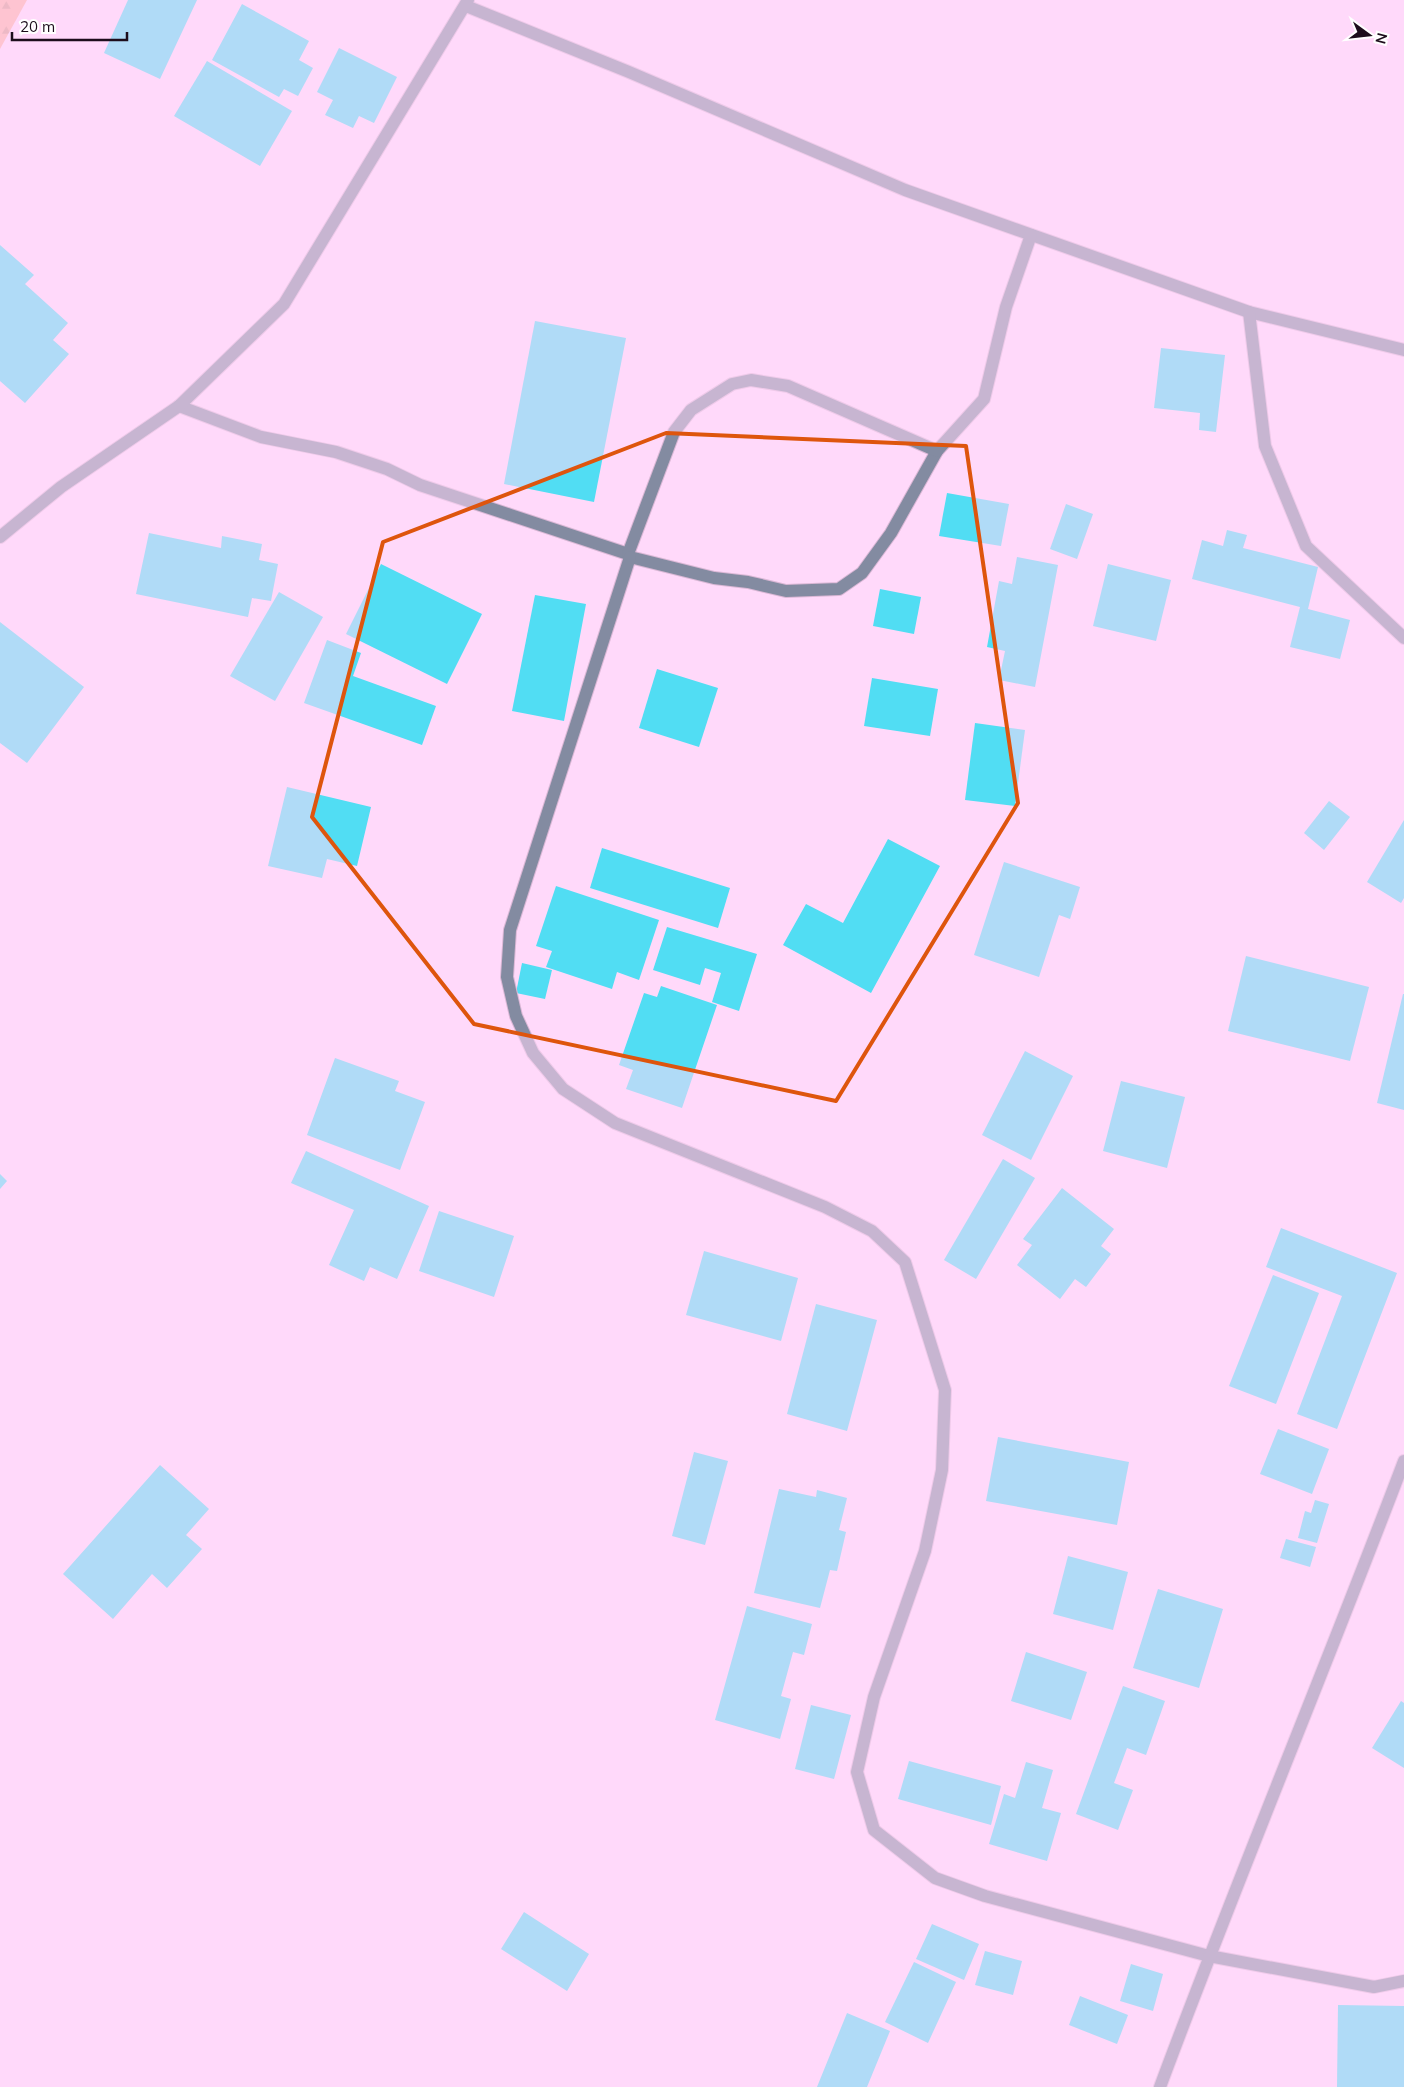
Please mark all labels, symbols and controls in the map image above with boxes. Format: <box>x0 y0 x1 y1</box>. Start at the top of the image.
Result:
scale bar <box>12 10 128 42</box>
north arrow <box>1344 10 1394 60</box>
text: 20 m <box>20 17 55 36</box>
text: N <box>1371 31 1392 46</box>

